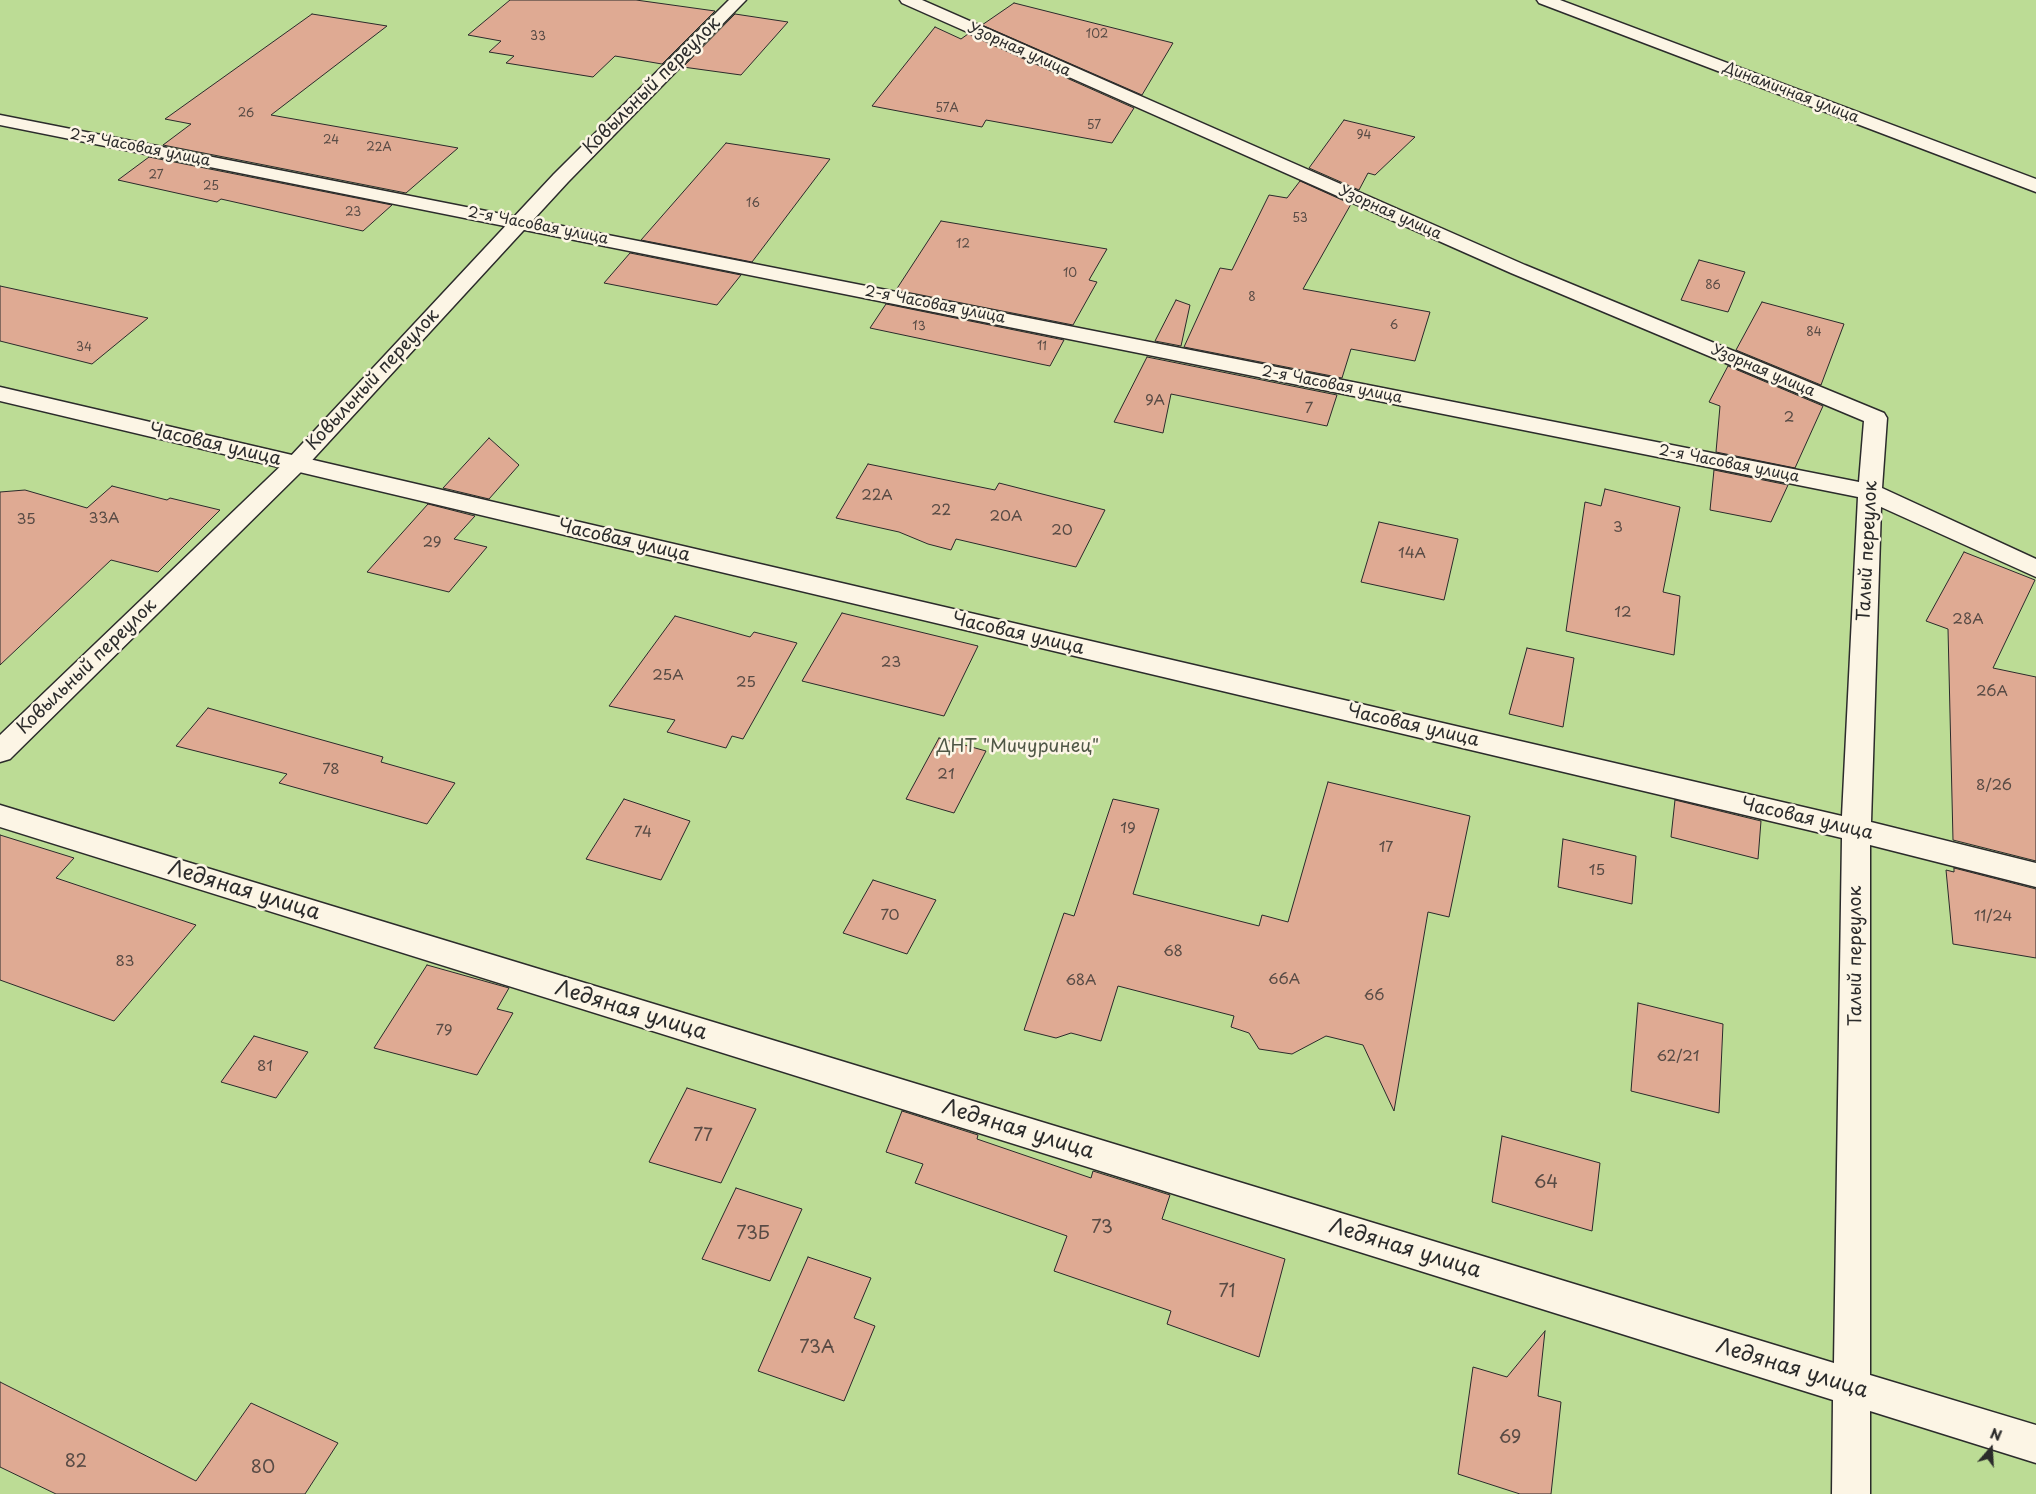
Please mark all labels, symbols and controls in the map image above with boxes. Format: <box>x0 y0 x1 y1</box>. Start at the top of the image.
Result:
street label: Ковыльный переулок <box>579 13 725 159</box>
street label: Узорная улица <box>965 19 1073 81</box>
house number: 102 <box>1086 28 1108 42</box>
house number: 33 <box>530 30 546 44</box>
street label: Динамичная улица <box>1721 59 1861 127</box>
house number: 57А <box>935 102 959 116</box>
house number: 26 <box>238 107 254 121</box>
house number: 57 <box>1087 119 1101 133</box>
street label: 2-я Часовая улица <box>68 126 212 170</box>
house number: 94 <box>1357 129 1371 143</box>
house number: 24 <box>323 134 339 148</box>
house number: 22А <box>366 141 392 155</box>
house number: 27 <box>149 169 163 183</box>
house number: 25 <box>203 180 219 194</box>
street label: Узорная улица <box>1336 182 1444 244</box>
house number: 16 <box>746 197 760 211</box>
street label: 2-я Часовая улица <box>466 204 610 248</box>
house number: 23 <box>345 206 361 220</box>
house number: 53 <box>1292 212 1308 226</box>
house number: 12 <box>956 238 970 252</box>
house number: 10 <box>1063 267 1077 281</box>
house number: 86 <box>1705 279 1721 293</box>
street label: 2-я Часовая улица <box>863 283 1007 327</box>
house number: 8 <box>1248 291 1256 305</box>
street label: Ковыльный переулок <box>302 305 444 455</box>
house number: 6 <box>1390 319 1398 333</box>
house number: 13 <box>912 320 926 334</box>
house number: 84 <box>1806 326 1822 340</box>
house number: 11 <box>1037 340 1047 354</box>
house number: 34 <box>76 341 92 355</box>
street label: Узорная улица <box>1708 341 1818 401</box>
street label: 2-я Часовая улица <box>1260 363 1404 407</box>
house number: 9А <box>1145 392 1165 410</box>
house number: 7 <box>1305 400 1313 418</box>
house number: 2 <box>1784 409 1794 427</box>
street label: Часовая улица <box>147 419 283 471</box>
street label: 2-я Часовая улица <box>1657 442 1801 486</box>
street label: Талый переулок <box>1854 480 1882 622</box>
house number: 22А <box>861 487 893 505</box>
house number: 22 <box>931 502 951 520</box>
house number: 20А <box>990 508 1022 526</box>
house number: 33А <box>88 510 120 528</box>
house number: 35 <box>16 511 36 529</box>
street label: Часовая улица <box>556 515 692 567</box>
house number: 3 <box>1613 519 1623 537</box>
house number: 20 <box>1051 522 1073 540</box>
house number: 29 <box>422 534 442 552</box>
house number: 14А <box>1398 545 1426 563</box>
street label: Ковыльный переулок <box>13 595 161 739</box>
house number: 12 <box>1614 604 1632 622</box>
street label: Часовая улица <box>950 608 1086 660</box>
house number: 28А <box>1952 611 1984 629</box>
house number: 23 <box>881 654 901 672</box>
house number: 25А <box>652 667 684 685</box>
house number: 25 <box>736 674 756 692</box>
house number: 26А <box>1976 683 2008 701</box>
street label: Часовая улица <box>1345 700 1481 752</box>
park label: ДНТ "Мичуринец" <box>937 736 1099 758</box>
house number: 78 <box>322 761 340 779</box>
house number: 21 <box>937 766 955 784</box>
house number: 8/26 <box>1976 777 2012 795</box>
street label: Часовая улица <box>1739 793 1875 845</box>
house number: 19 <box>1120 820 1136 838</box>
house number: 74 <box>634 824 652 842</box>
house number: 17 <box>1379 839 1393 857</box>
street label: Ледяная улица <box>165 856 323 926</box>
house number: 15 <box>1589 862 1605 880</box>
street label: Талый переулок <box>1845 886 1867 1026</box>
house number: 70 <box>880 907 900 925</box>
house number: 11/24 <box>1974 908 2012 926</box>
house number: 68 <box>1163 943 1183 961</box>
house number: 83 <box>115 953 135 971</box>
house number: 66А <box>1268 971 1300 989</box>
house number: 68А <box>1065 972 1097 990</box>
street label: Ледяная улица <box>552 976 710 1046</box>
house number: 66 <box>1364 987 1384 1005</box>
house number: 79 <box>435 1022 453 1040</box>
house number: 62/21 <box>1656 1048 1700 1066</box>
house number: 81 <box>257 1058 273 1076</box>
street label: Ледяная улица <box>939 1095 1097 1165</box>
house number: 77 <box>693 1125 713 1147</box>
house number: 64 <box>1534 1172 1558 1194</box>
street label: Ледяная улица <box>1326 1214 1484 1284</box>
house number: 73 <box>1091 1217 1113 1239</box>
house number: 73Б <box>736 1223 770 1245</box>
house number: 71 <box>1219 1281 1235 1303</box>
street label: Ледяная улица <box>1713 1334 1871 1404</box>
house number: 73А <box>799 1337 835 1359</box>
text: N <box>1987 1423 2005 1446</box>
north arrow <box>1966 1424 2016 1474</box>
house number: 69 <box>1499 1427 1521 1449</box>
house number: 82 <box>65 1451 87 1473</box>
house number: 80 <box>251 1457 275 1479</box>

